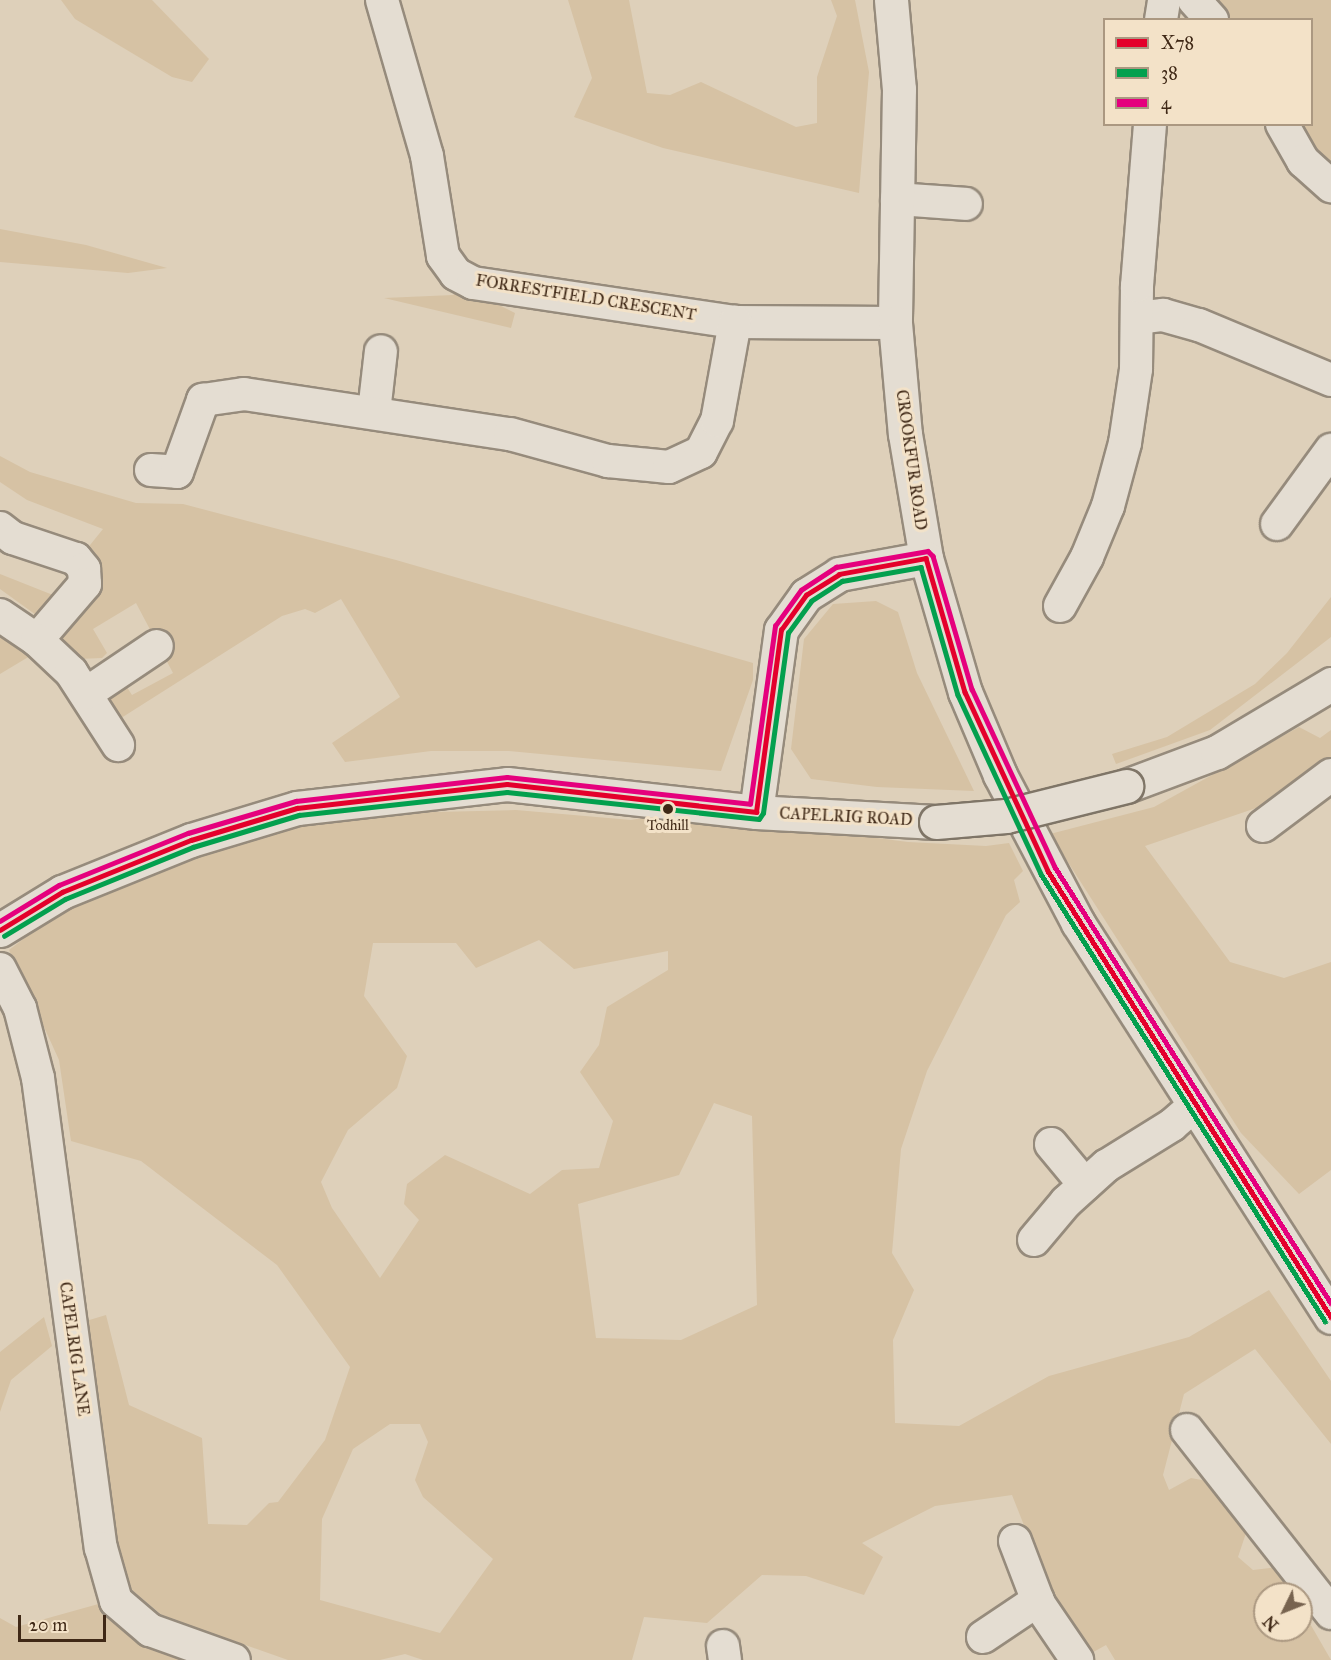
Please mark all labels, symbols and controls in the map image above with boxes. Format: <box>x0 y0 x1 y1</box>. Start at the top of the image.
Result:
legend <box>1103 18 1313 126</box>
text: X78 <box>1161 32 1194 54</box>
text: 38 <box>1161 62 1178 84</box>
text: 4 <box>1161 92 1171 114</box>
street label: FORRESTFIELD CRESCENT <box>474 271 698 325</box>
street label: CROOKFUR ROAD <box>892 389 930 531</box>
marker: Todhill <box>662 803 674 815</box>
street label: CAPELRIG ROAD <box>779 804 913 830</box>
place label: Todhill <box>647 818 689 834</box>
street label: CAPELRIG LANE <box>55 1281 93 1417</box>
north arrow <box>1253 1582 1313 1642</box>
scale bar <box>21 1603 110 1641</box>
text: N <box>1259 1612 1283 1635</box>
text: 20 m <box>29 1614 67 1636</box>

